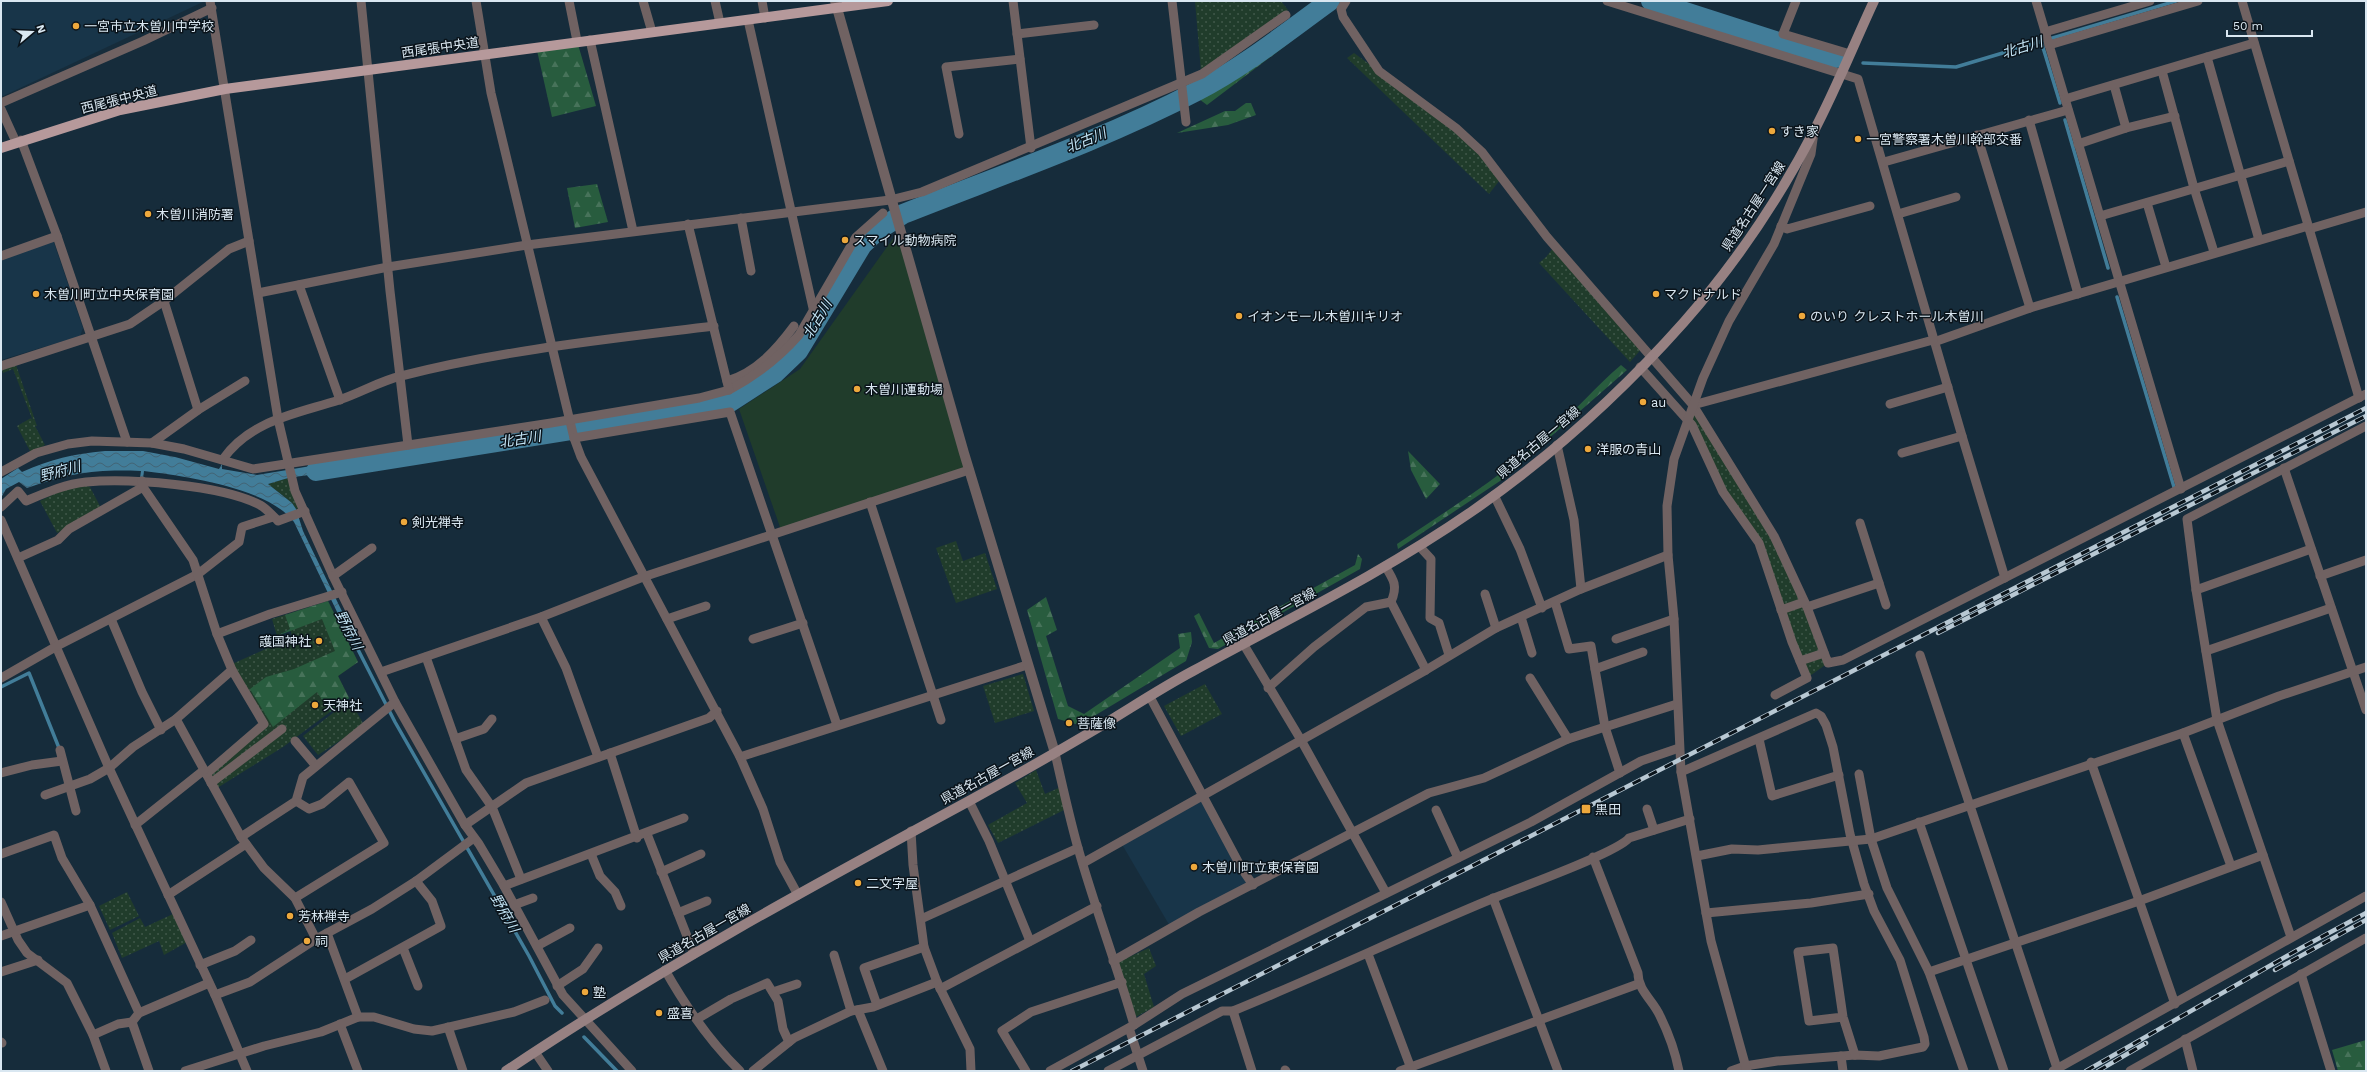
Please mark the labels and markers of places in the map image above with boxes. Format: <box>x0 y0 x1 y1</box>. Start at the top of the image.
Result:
place label: 一宮市立木曽川中学校 <box>84 19 214 34</box>
marker: 一宮市立木曽川中学校 <box>71 21 81 31</box>
place label: すき家 <box>1780 124 1819 139</box>
marker: すき家 <box>1767 126 1777 136</box>
place label: 一宮警察署木曽川幹部交番 <box>1866 132 2022 147</box>
marker: 一宮警察署木曽川幹部交番 <box>1853 134 1863 144</box>
place label: 木曽川消防署 <box>156 207 234 222</box>
marker: 木曽川消防署 <box>143 209 153 219</box>
place label: スマイル動物病院 <box>853 233 957 248</box>
marker: スマイル動物病院 <box>840 235 850 245</box>
place label: 木曽川町立中央保育園 <box>44 287 174 302</box>
place label: マクドナルド <box>1664 287 1742 302</box>
marker: 木曽川町立中央保育園 <box>31 289 41 299</box>
marker: マクドナルド <box>1651 289 1661 299</box>
place label: イオンモール木曽川キリオ <box>1247 309 1403 324</box>
place label: のいり クレストホール木曽川 <box>1810 309 1983 324</box>
marker: イオンモール木曽川キリオ <box>1234 311 1244 321</box>
marker: のいり クレストホール木曽川 <box>1797 311 1807 321</box>
place label: 木曽川運動場 <box>865 382 943 397</box>
marker: 木曽川運動場 <box>852 384 862 394</box>
place label: au <box>1651 395 1666 410</box>
marker: au <box>1638 397 1648 407</box>
place label: 洋服の青山 <box>1596 442 1661 457</box>
marker: 洋服の青山 <box>1583 444 1593 454</box>
place label: 剣光禅寺 <box>412 515 464 530</box>
marker: 剣光禅寺 <box>399 517 409 527</box>
place label: 護国神社 <box>259 634 311 649</box>
marker: 護国神社 <box>314 636 324 646</box>
place label: 天神社 <box>323 698 362 713</box>
marker: 天神社 <box>310 700 320 710</box>
place label: 菩薩像 <box>1077 716 1116 731</box>
marker: 菩薩像 <box>1064 718 1074 728</box>
place label: 黒田 <box>1595 802 1621 817</box>
marker: 黒田 <box>1580 803 1592 815</box>
place label: 木曽川町立東保育園 <box>1202 860 1319 875</box>
marker: 木曽川町立東保育園 <box>1189 862 1199 872</box>
place label: 二文字屋 <box>866 876 918 891</box>
marker: 二文字屋 <box>853 878 863 888</box>
place label: 芳林禅寺 <box>298 909 350 924</box>
marker: 芳林禅寺 <box>285 911 295 921</box>
place label: 祠 <box>315 934 328 949</box>
marker: 祠 <box>302 936 312 946</box>
place label: 塾 <box>593 985 606 1000</box>
marker: 塾 <box>580 987 590 997</box>
place label: 盛喜 <box>667 1006 693 1021</box>
marker: 盛喜 <box>654 1008 664 1018</box>

